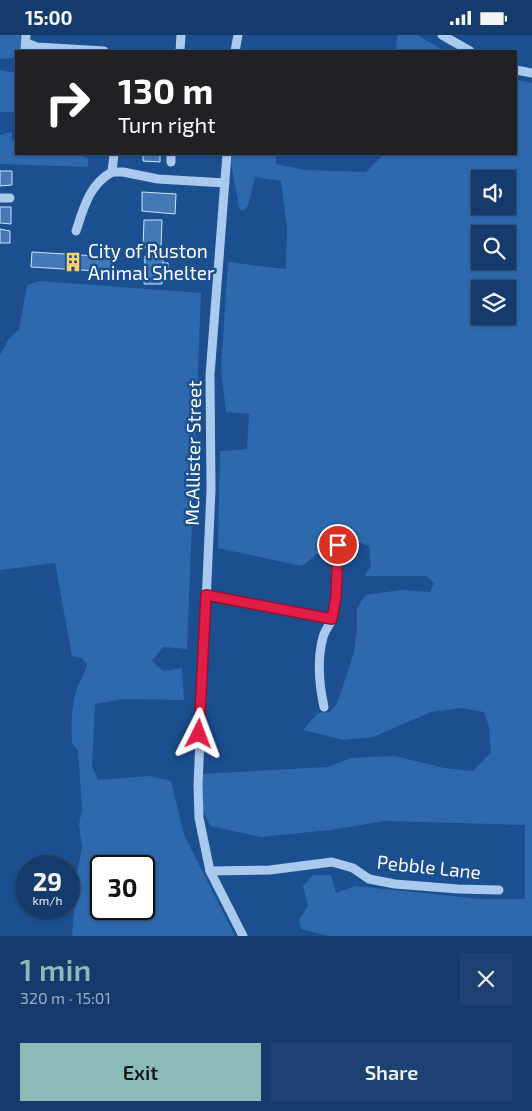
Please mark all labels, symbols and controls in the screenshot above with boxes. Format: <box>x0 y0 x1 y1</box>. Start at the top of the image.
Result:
text: 15:00 <box>25 6 73 29</box>
text: 130 m <box>118 69 213 111</box>
icon: right <box>35 70 100 135</box>
text: Turn right <box>118 111 216 137</box>
map controls <box>471 170 516 325</box>
button: sound <box>471 170 516 215</box>
button: search <box>471 225 516 270</box>
place label: City of Ruston Animal Shelter <box>88 239 215 284</box>
building icon: City of Ruston Animal Shelter <box>62 251 84 273</box>
button: layers <box>471 280 516 325</box>
street label: McAllister Street <box>180 380 205 526</box>
pin <box>317 524 359 566</box>
icon: arrive <box>324 531 352 559</box>
position arrow <box>172 707 224 759</box>
street label: Pebble Lane <box>376 850 482 883</box>
speed limit sign: 30 <box>90 855 155 920</box>
text: 29 <box>33 866 62 896</box>
text: km/h <box>33 893 62 907</box>
text: 1 min <box>20 951 91 987</box>
button: close <box>460 953 512 1005</box>
text: 320 m · 15:01 <box>20 988 111 1007</box>
button: Exit <box>20 1043 261 1101</box>
button: Share <box>271 1043 512 1101</box>

